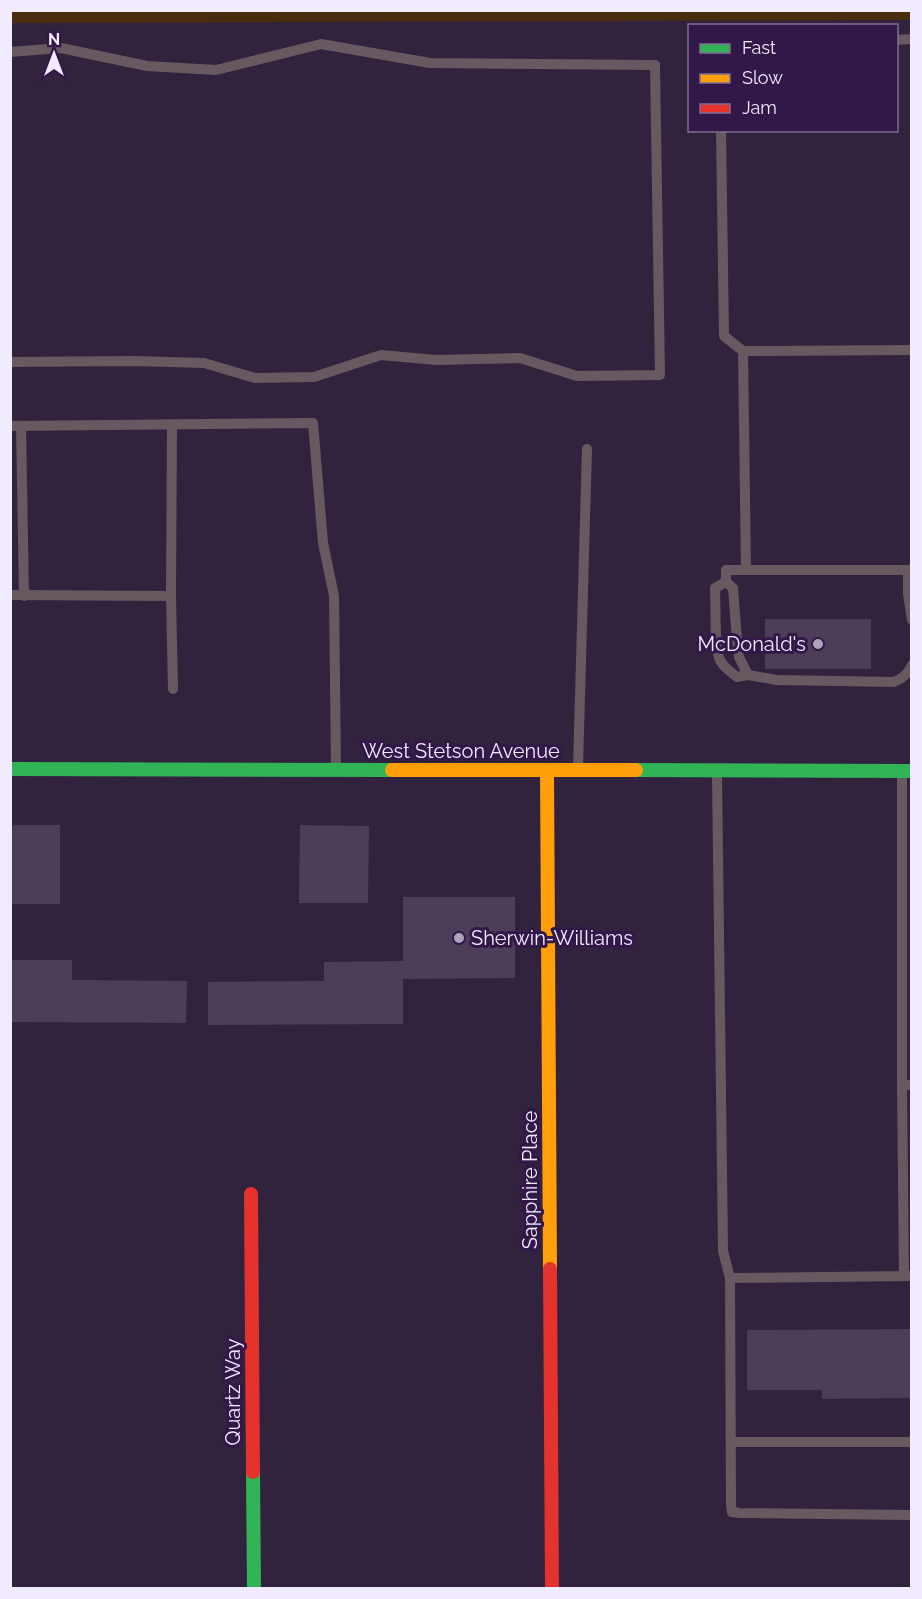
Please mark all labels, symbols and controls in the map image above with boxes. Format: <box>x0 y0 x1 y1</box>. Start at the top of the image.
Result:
north arrow <box>24 24 84 84</box>
legend <box>688 24 898 132</box>
text: N <box>48 30 60 49</box>
text: Fast <box>742 37 776 58</box>
text: Slow <box>742 67 783 88</box>
text: Jam <box>742 97 777 118</box>
place label: McDonald's <box>698 632 806 656</box>
marker: McDonald's <box>811 637 825 651</box>
street label: West Stetson Avenue <box>362 739 560 763</box>
place label: Sherwin-Williams <box>471 926 633 950</box>
marker: Sherwin-Williams <box>452 931 466 945</box>
street label: Sapphire Place <box>518 1110 542 1249</box>
street label: Quartz Way <box>221 1338 245 1446</box>

